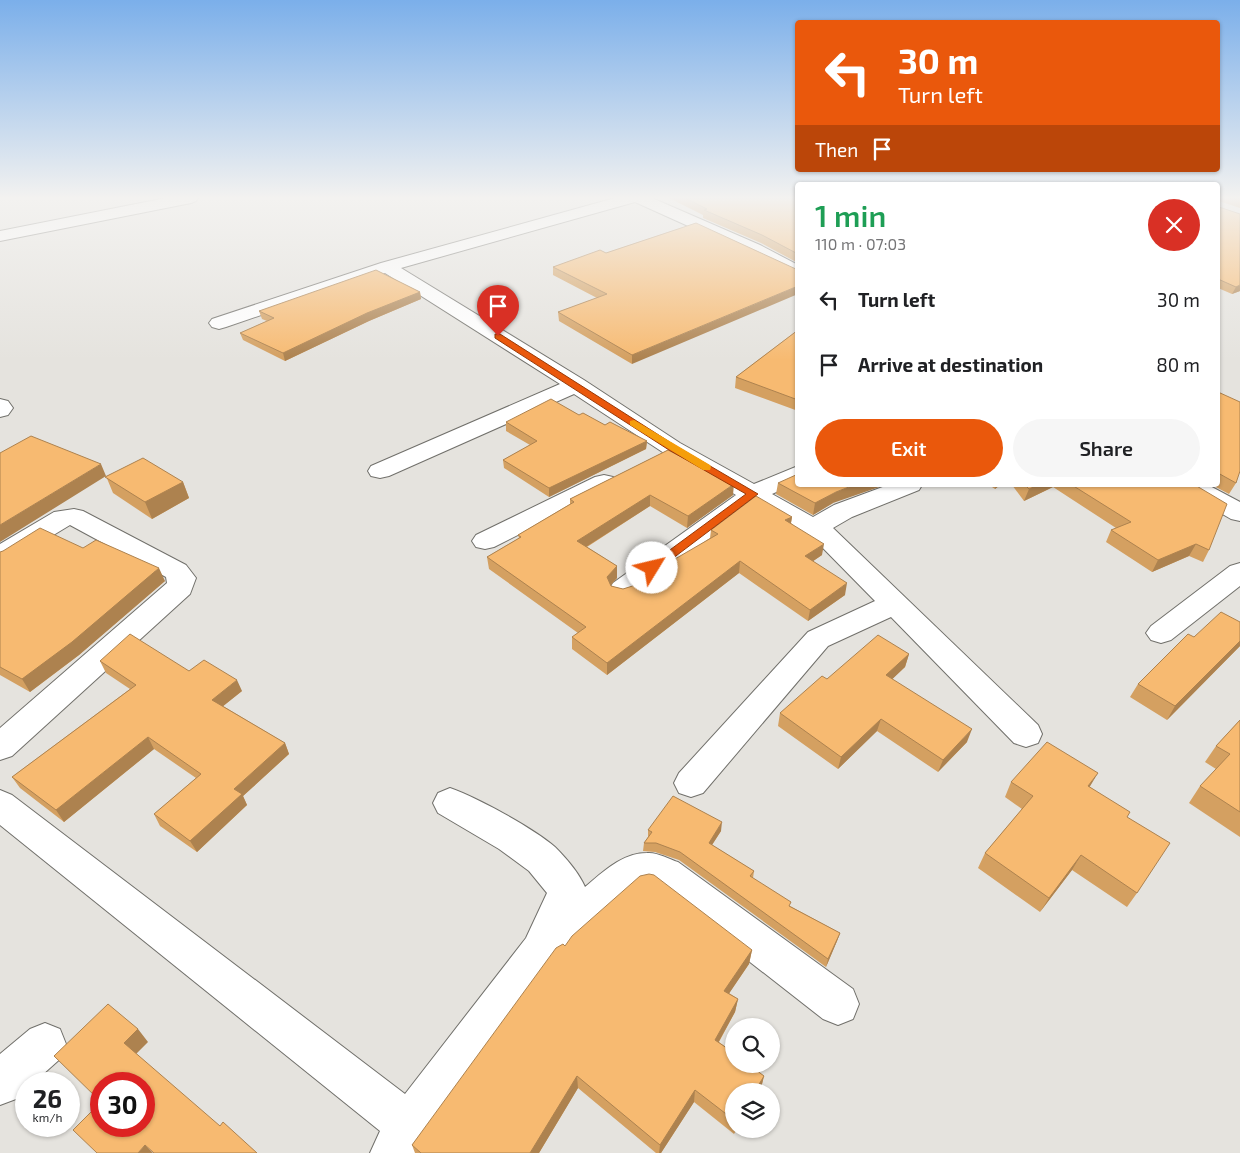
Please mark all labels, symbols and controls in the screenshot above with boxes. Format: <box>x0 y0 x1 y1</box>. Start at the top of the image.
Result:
text: 30 m <box>898 39 978 81</box>
icon: left <box>815 40 880 105</box>
text: Turn left <box>898 81 983 107</box>
icon: arrive <box>868 135 896 163</box>
text: Then <box>815 138 858 161</box>
text: 1 min <box>815 197 886 233</box>
button: close <box>1148 199 1200 251</box>
text: 110 m · 07:03 <box>815 234 906 253</box>
pin <box>477 285 519 336</box>
icon: left <box>815 286 843 314</box>
text: Turn left <box>858 288 935 311</box>
text: 30 m <box>1157 288 1200 311</box>
icon: arrive <box>484 292 512 320</box>
icon: arrive <box>815 351 843 379</box>
text: Arrive at destination <box>858 353 1043 376</box>
text: 80 m <box>1156 353 1200 376</box>
button: Exit <box>815 419 1003 477</box>
button: Share <box>1013 419 1200 477</box>
position arrow <box>625 541 677 593</box>
map controls <box>725 1018 780 1138</box>
button: search <box>725 1018 780 1073</box>
speed limit sign: 30 <box>90 1072 155 1137</box>
text: 26 <box>33 1083 62 1113</box>
button: layers <box>725 1083 780 1138</box>
text: km/h <box>33 1110 62 1124</box>

